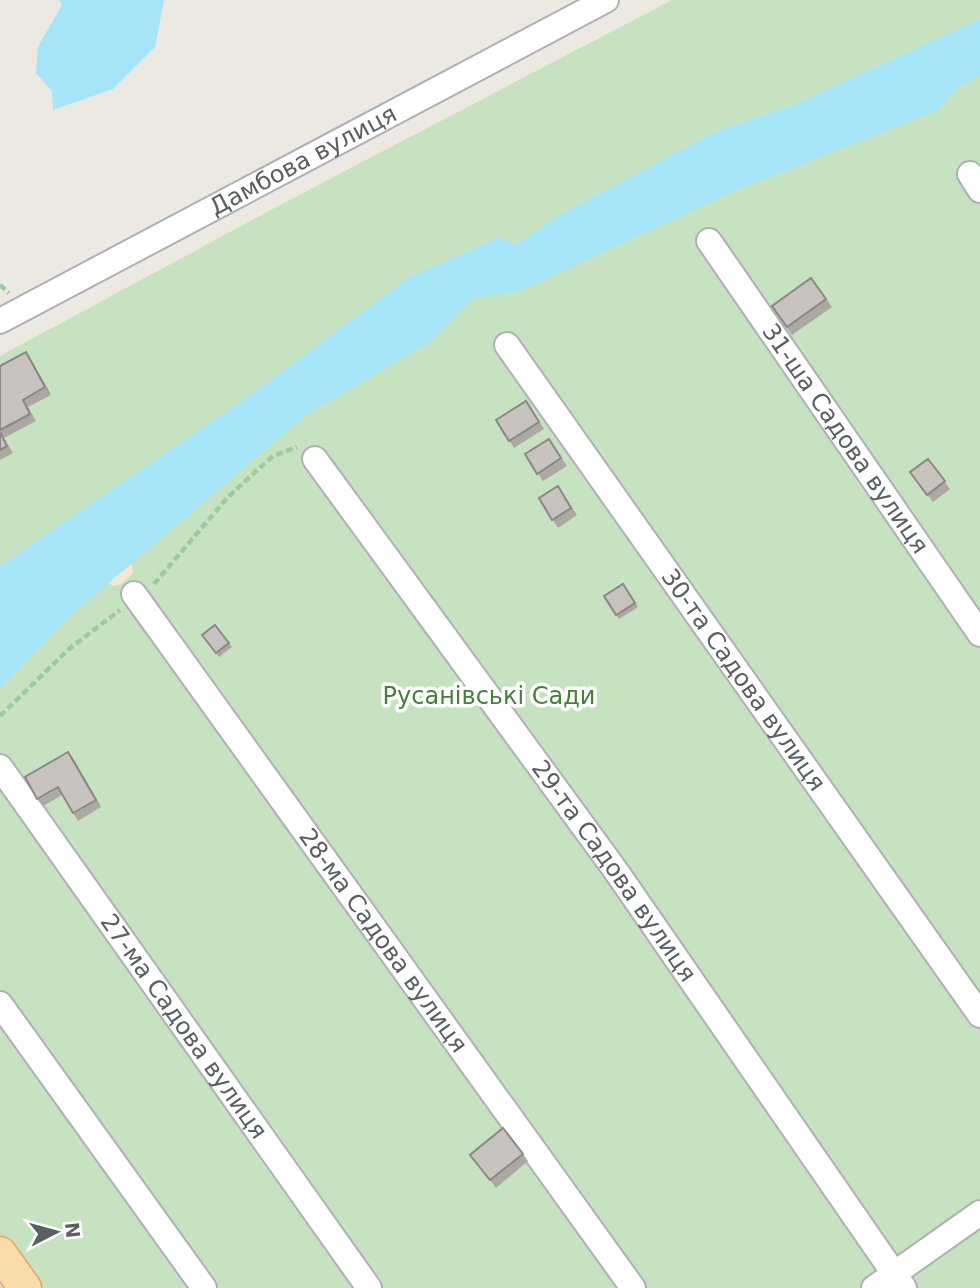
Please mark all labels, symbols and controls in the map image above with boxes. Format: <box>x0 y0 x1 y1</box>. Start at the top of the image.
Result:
street label: Дамбова вулиця <box>205 99 401 221</box>
street label: 31-ша Садова вулиця <box>756 318 934 559</box>
street label: 30-та Садова вулиця <box>656 564 831 796</box>
park label: Русанівські Сади <box>383 682 595 710</box>
street label: 29-та Садова вулиця <box>526 755 702 987</box>
street label: 28-ма Садова вулиця <box>293 823 473 1058</box>
street label: 27-ма Садова вулиця <box>95 909 273 1144</box>
north arrow <box>21 1197 91 1267</box>
text: N <box>61 1221 85 1239</box>

